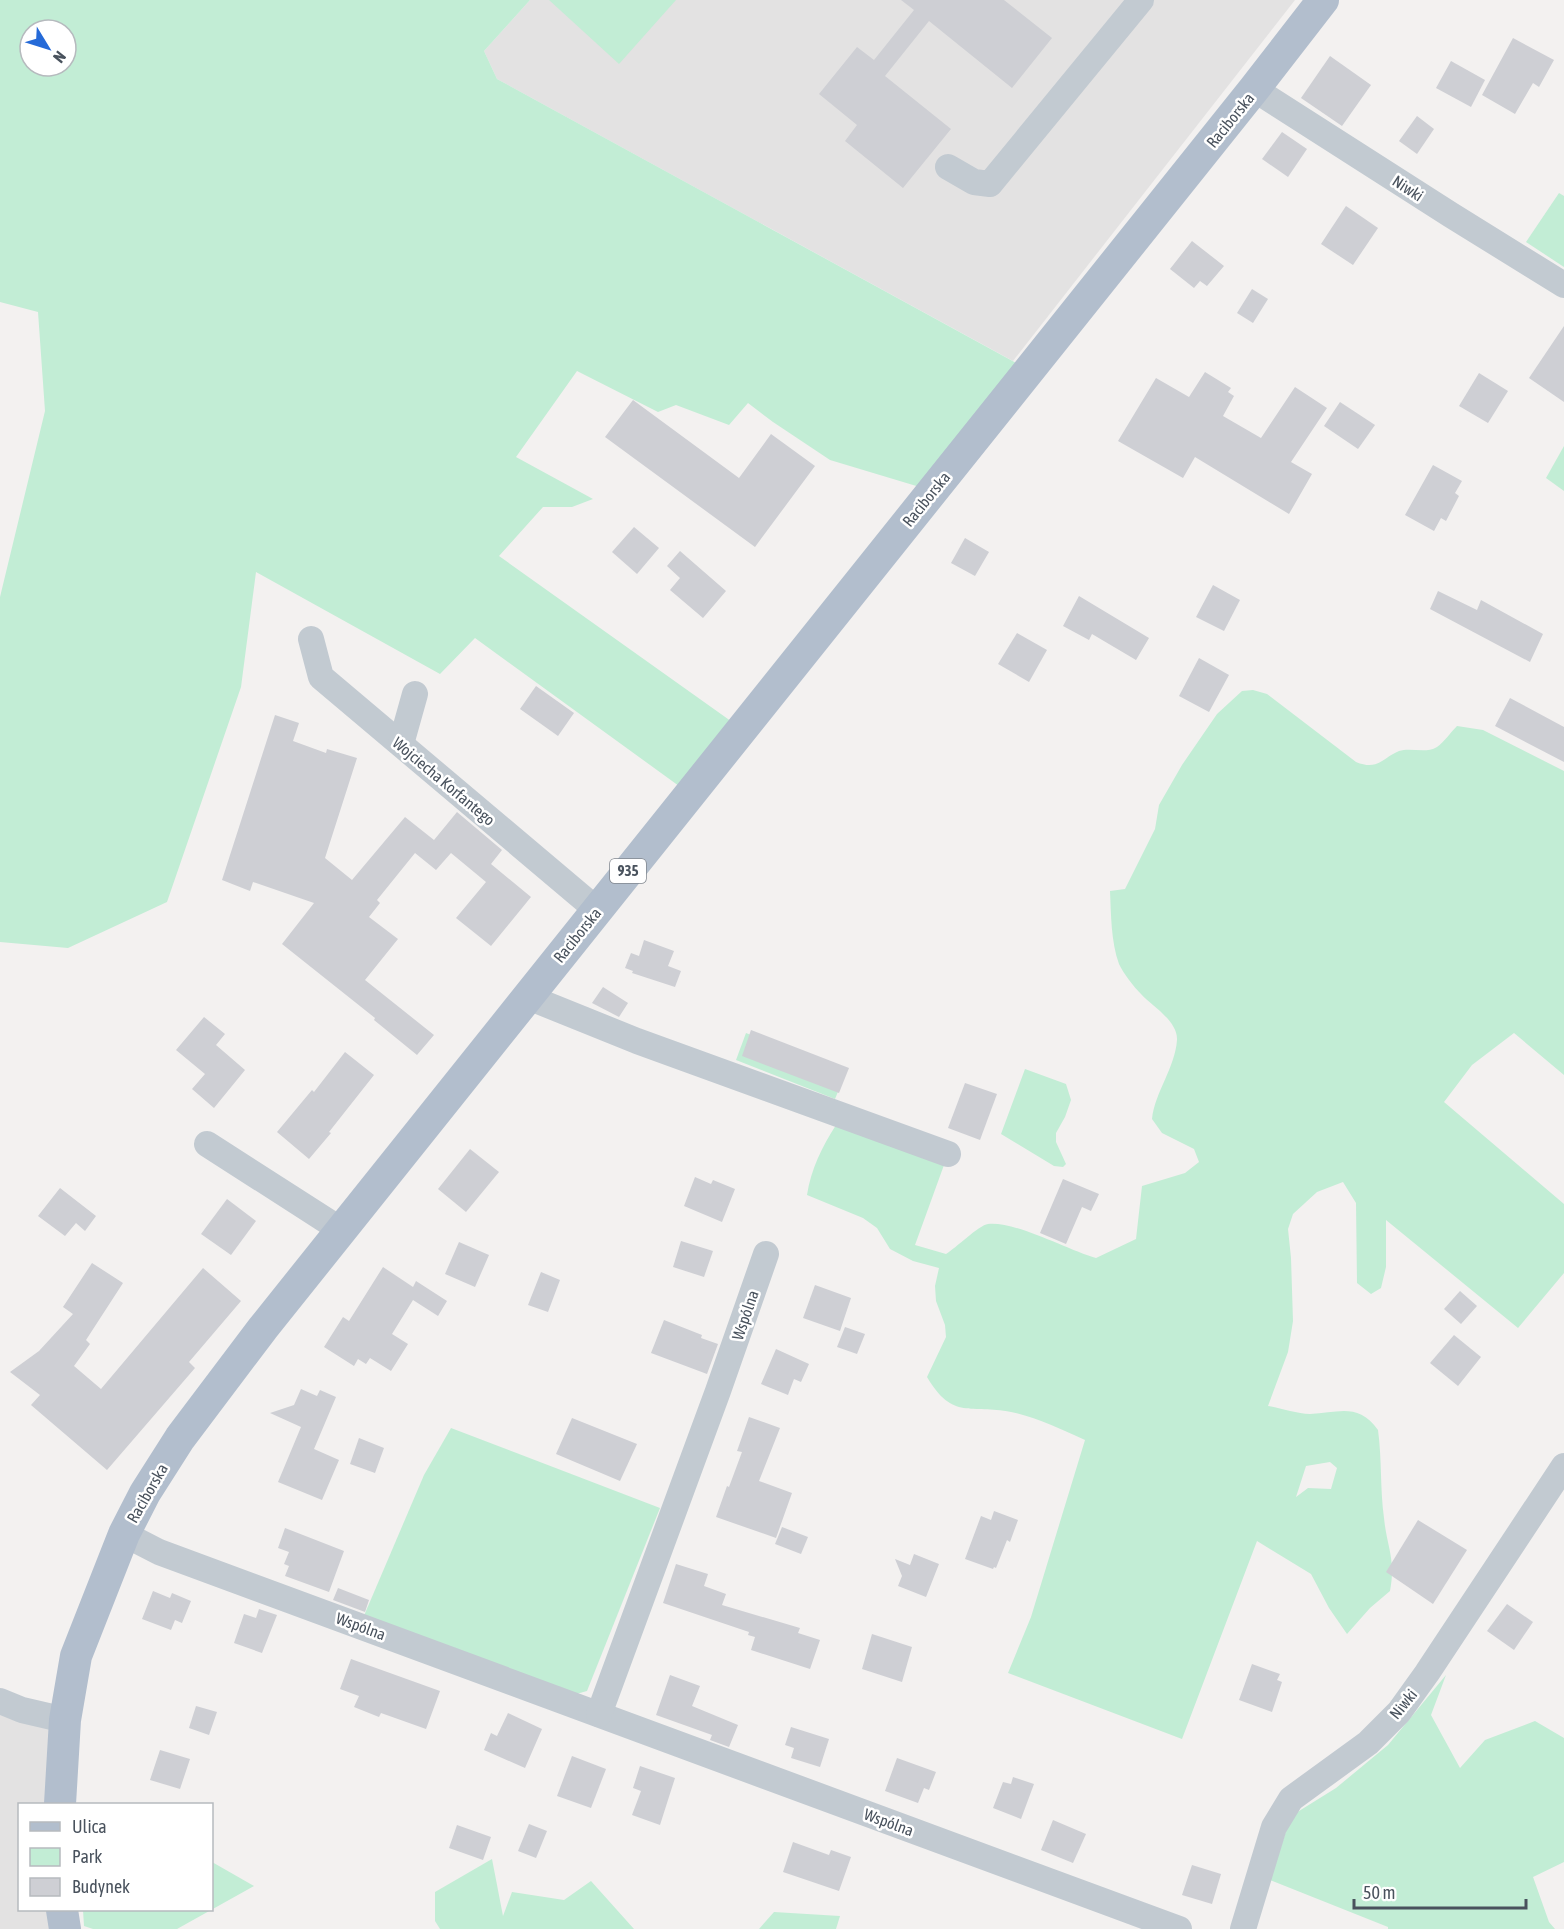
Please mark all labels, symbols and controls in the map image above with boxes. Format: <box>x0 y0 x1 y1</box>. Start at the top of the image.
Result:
north arrow <box>18 18 78 78</box>
text: N <box>50 48 70 67</box>
street label: Raciborska <box>1203 89 1257 151</box>
street label: Niwki <box>1389 171 1427 205</box>
street label: Raciborska <box>899 468 953 530</box>
street label: Wojciecha Korfantego <box>389 733 499 830</box>
road number: 935 <box>610 859 646 883</box>
street label: Raciborska <box>550 904 604 966</box>
street label: Wspólna <box>728 1288 763 1343</box>
street label: Raciborska <box>123 1460 171 1526</box>
street label: Wspólna <box>333 1609 388 1644</box>
street label: Niwki <box>1386 1686 1420 1722</box>
legend <box>18 1803 213 1911</box>
street label: Wspólna <box>861 1805 916 1840</box>
text: Ulica <box>72 1816 107 1837</box>
text: Park <box>72 1846 102 1867</box>
scale bar <box>1354 1872 1526 1910</box>
text: Budynek <box>72 1876 130 1897</box>
text: 50 m <box>1363 1882 1395 1903</box>

